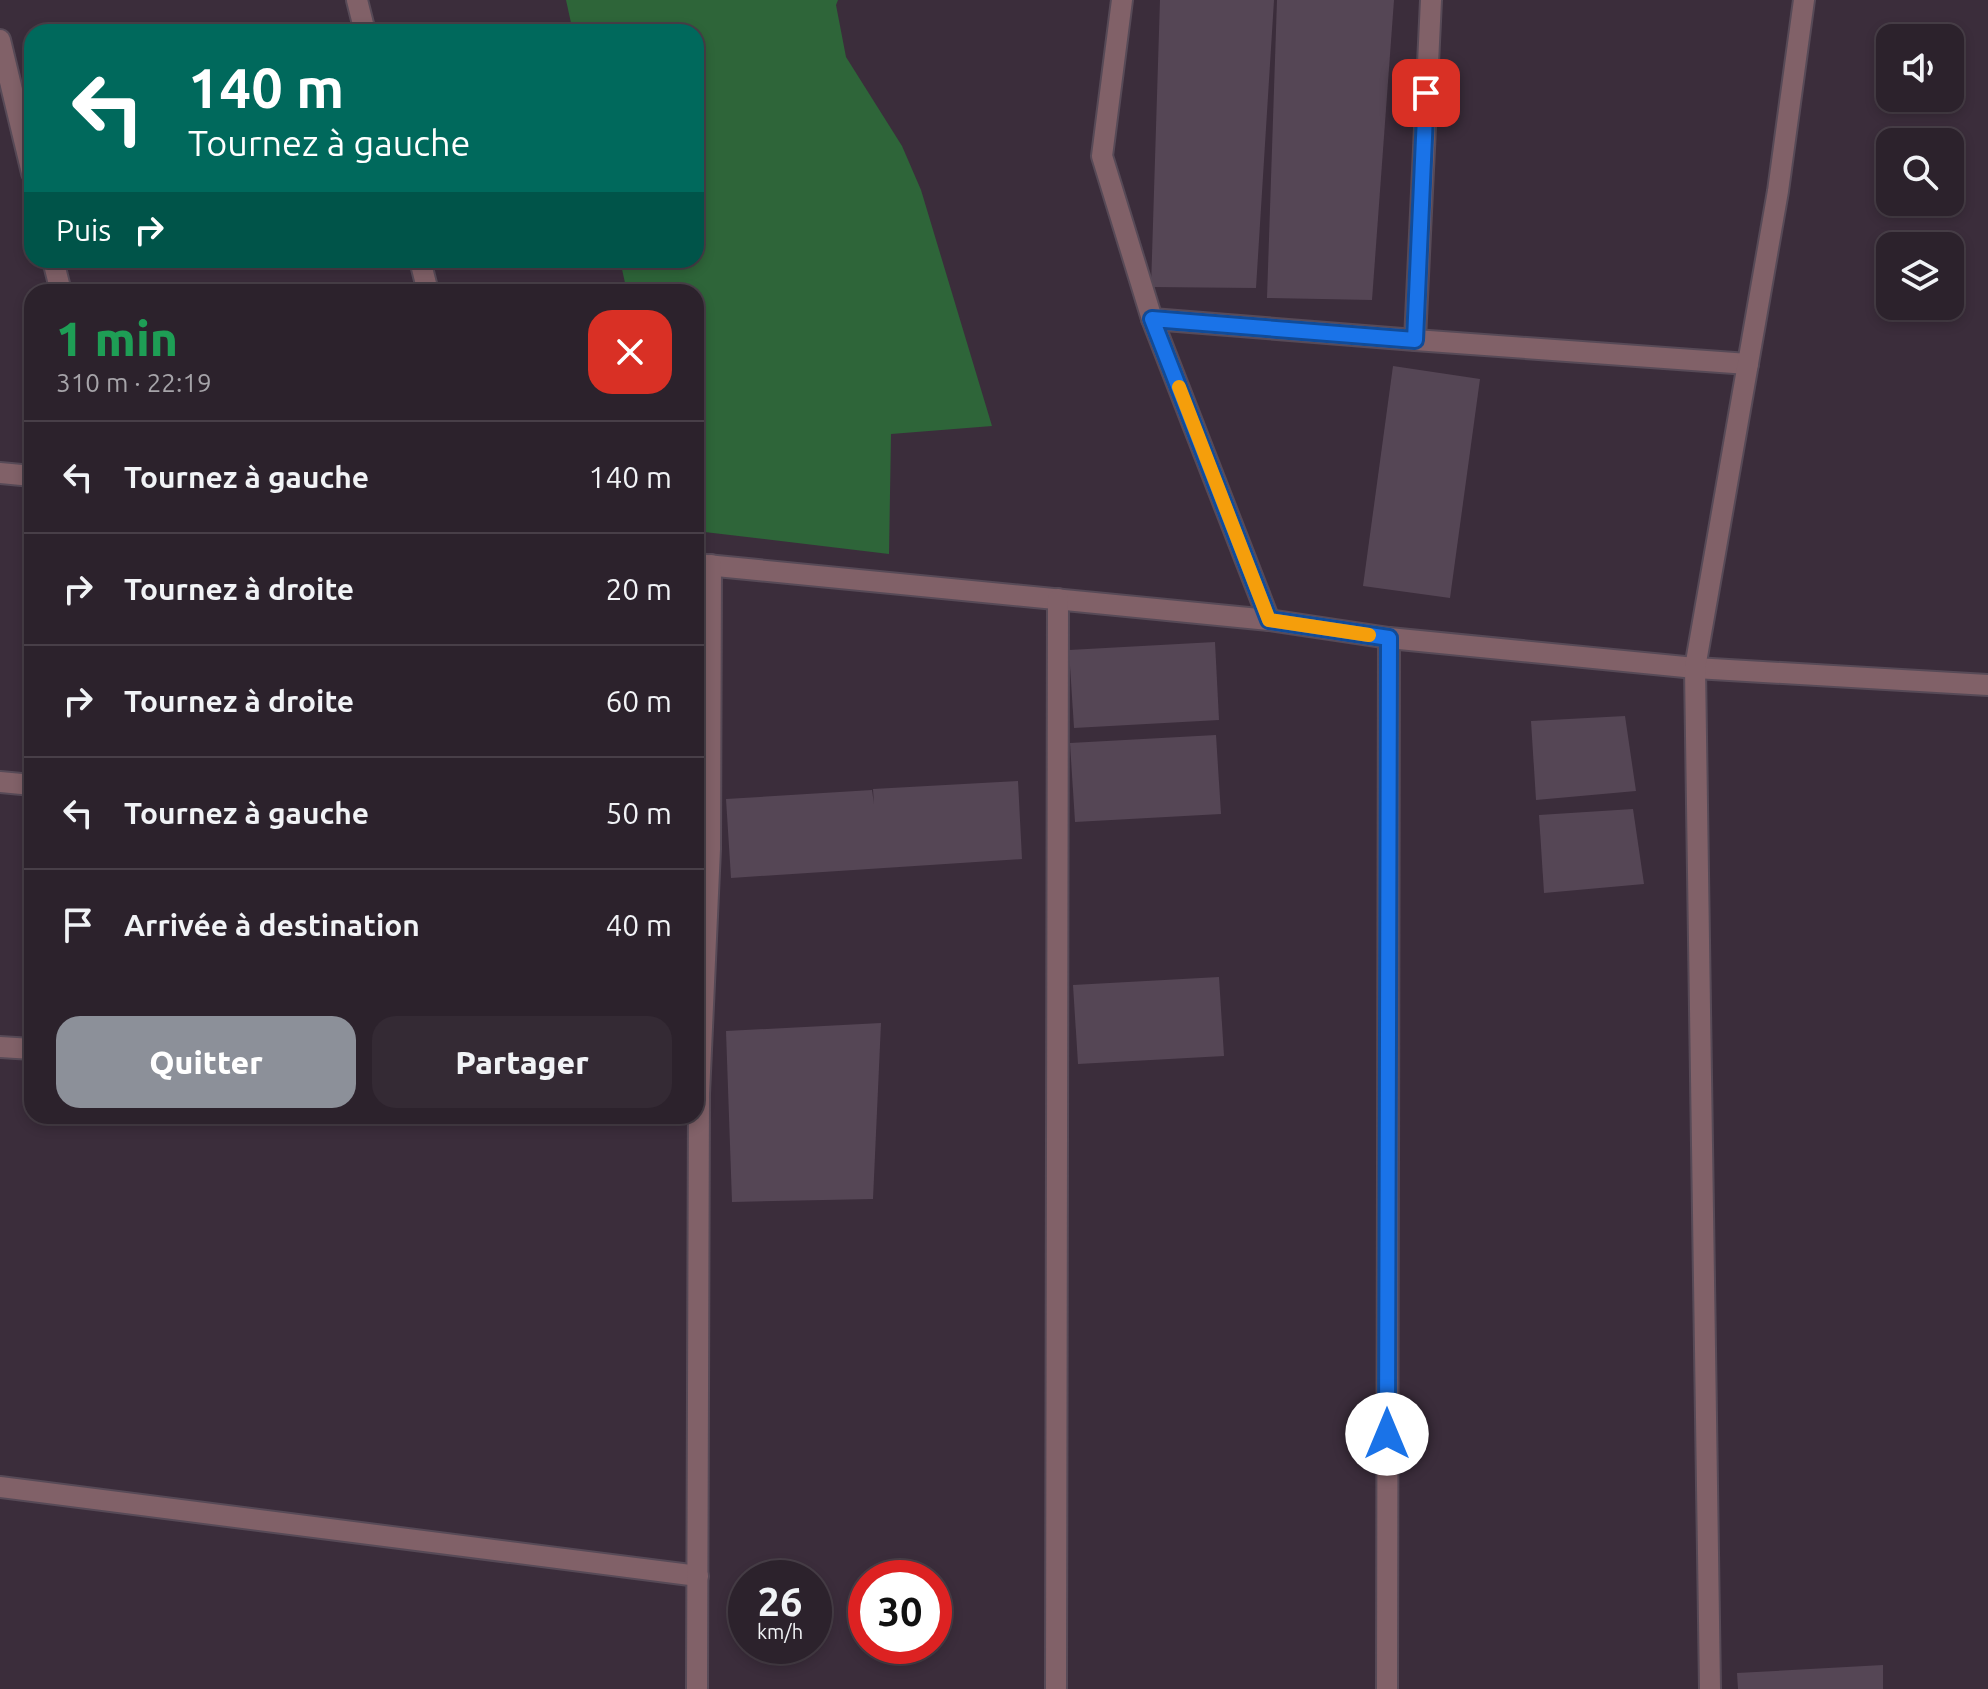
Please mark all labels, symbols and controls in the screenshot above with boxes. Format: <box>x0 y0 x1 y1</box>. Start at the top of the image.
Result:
map controls <box>1876 24 1964 320</box>
button: sound <box>1876 24 1964 112</box>
icon: left <box>56 56 160 160</box>
text: 140 m <box>188 56 344 119</box>
pin <box>1392 59 1460 127</box>
icon: arrive <box>1404 71 1448 115</box>
text: Tournez à gauche <box>188 122 470 163</box>
button: search <box>1876 128 1964 216</box>
icon: right <box>127 208 171 252</box>
text: Puis <box>56 213 111 247</box>
button: layers <box>1876 232 1964 320</box>
button: close <box>588 310 672 394</box>
text: 1 min <box>56 311 178 365</box>
text: 310 m · 22:19 <box>56 368 212 397</box>
icon: left <box>56 455 100 499</box>
text: Tournez à gauche <box>124 460 369 494</box>
text: 140 m <box>588 460 672 494</box>
icon: right <box>56 567 100 611</box>
text: Tournez à droite <box>124 572 354 606</box>
text: 20 m <box>605 572 672 606</box>
icon: right <box>56 679 100 723</box>
text: Tournez à droite <box>124 684 354 718</box>
text: 60 m <box>605 684 672 718</box>
icon: left <box>56 791 100 835</box>
text: Tournez à gauche <box>124 796 369 830</box>
text: 50 m <box>605 796 672 830</box>
icon: arrive <box>56 903 100 947</box>
text: Arrivée à destination <box>124 908 420 942</box>
text: 40 m <box>605 908 672 942</box>
button: Quitter <box>56 1016 356 1108</box>
button: Partager <box>372 1016 672 1108</box>
position arrow <box>1345 1392 1429 1476</box>
speed limit sign: 30 <box>848 1560 952 1664</box>
text: 26 <box>757 1579 803 1624</box>
text: km/h <box>757 1620 803 1643</box>

